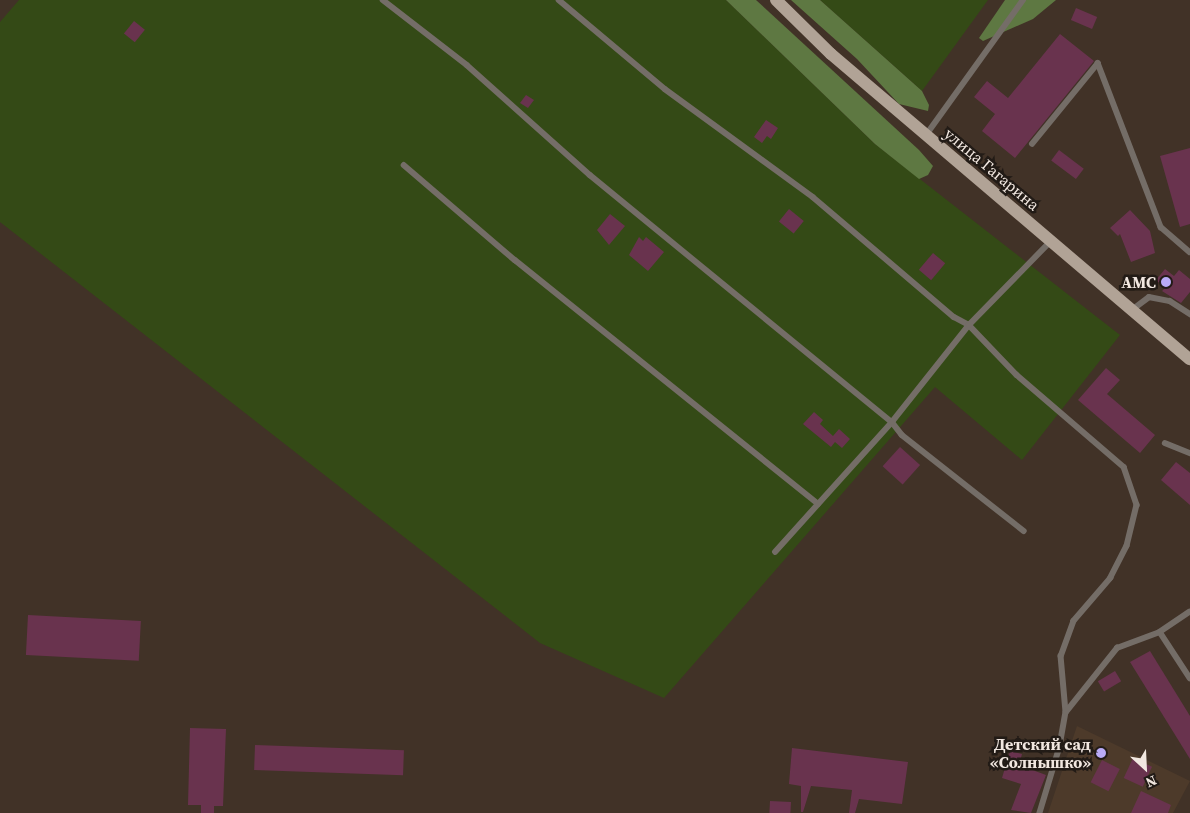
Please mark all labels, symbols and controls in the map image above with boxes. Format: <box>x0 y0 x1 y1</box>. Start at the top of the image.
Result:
street label: улица Гагарина <box>941 124 1043 214</box>
place label: AMC <box>1121 272 1156 292</box>
marker: AMC <box>1160 276 1172 288</box>
place label: Детский сад «Солнышко» <box>990 734 1091 772</box>
north arrow <box>1120 743 1170 793</box>
marker: Детский сад «Солнышко» <box>1095 747 1107 759</box>
text: N <box>1142 770 1160 793</box>

